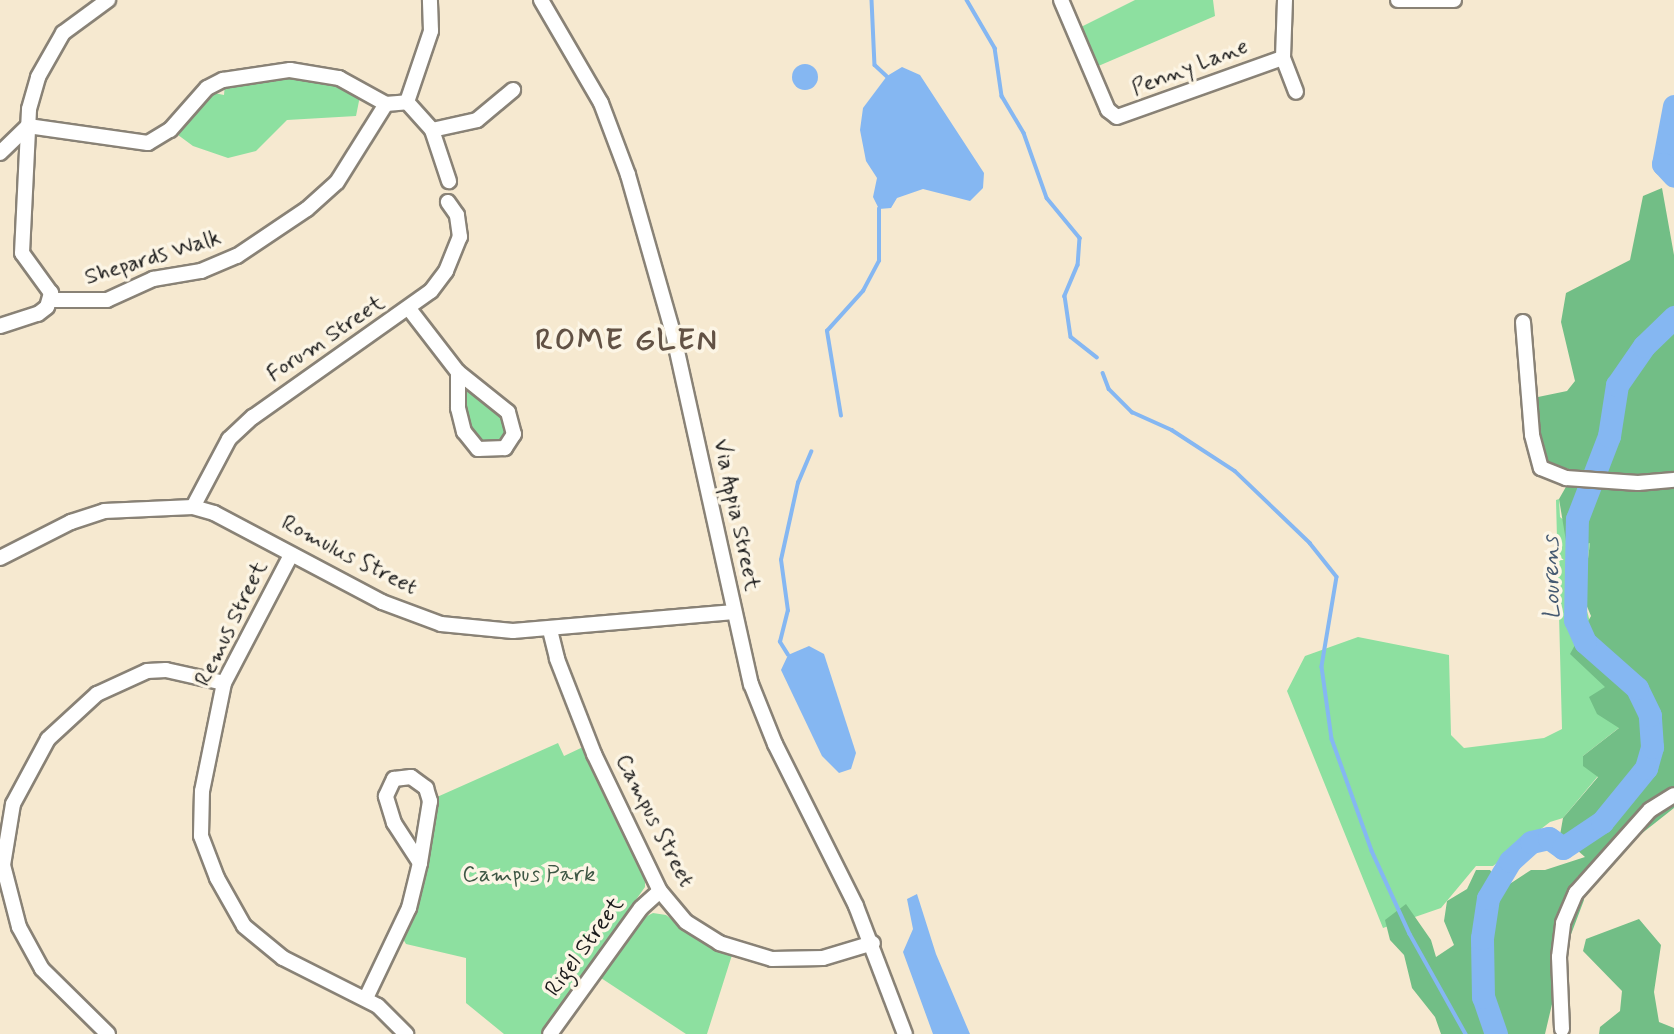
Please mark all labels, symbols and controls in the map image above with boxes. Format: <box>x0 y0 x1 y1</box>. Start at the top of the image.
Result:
street label: Penny Lane <box>1129 34 1251 102</box>
street label: Shepards Walk <box>81 224 225 292</box>
street label: Forum Street <box>262 289 390 389</box>
district label: ROME GLEN <box>535 323 719 359</box>
street label: Via Appia Street <box>706 436 766 594</box>
street label: Romulus Street <box>275 509 423 603</box>
water label: Lourens <box>1537 536 1567 620</box>
street label: Remus Street <box>190 557 274 691</box>
street label: Campus Street <box>608 748 700 894</box>
park label: Campus Park <box>464 861 594 889</box>
street label: Rigel Street <box>540 892 630 1002</box>

